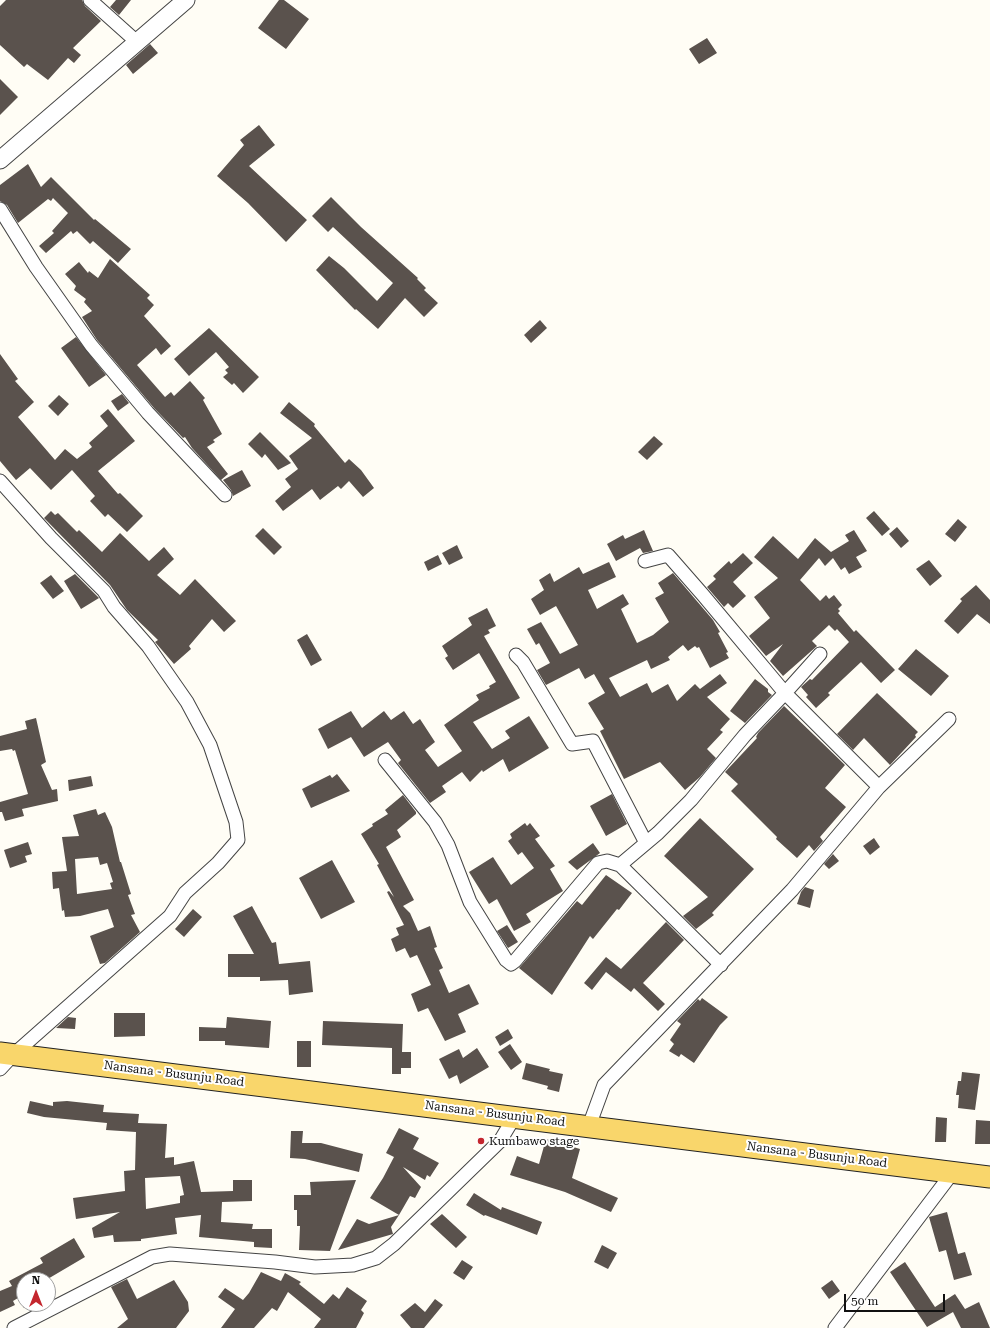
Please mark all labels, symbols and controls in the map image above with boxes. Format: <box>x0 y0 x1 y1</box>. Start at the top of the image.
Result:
street label: Nansana - Busunju Road <box>103 1058 245 1090</box>
street label: Nansana - Busunju Road <box>424 1098 566 1130</box>
place label: Kumbawo stage <box>489 1134 579 1148</box>
marker: Kumbawo stage <box>476 1136 486 1146</box>
street label: Nansana - Busunju Road <box>746 1139 888 1171</box>
north arrow <box>16 1272 56 1312</box>
text: N <box>32 1274 40 1287</box>
scale bar <box>846 1286 947 1312</box>
text: 50 m <box>851 1294 878 1308</box>

